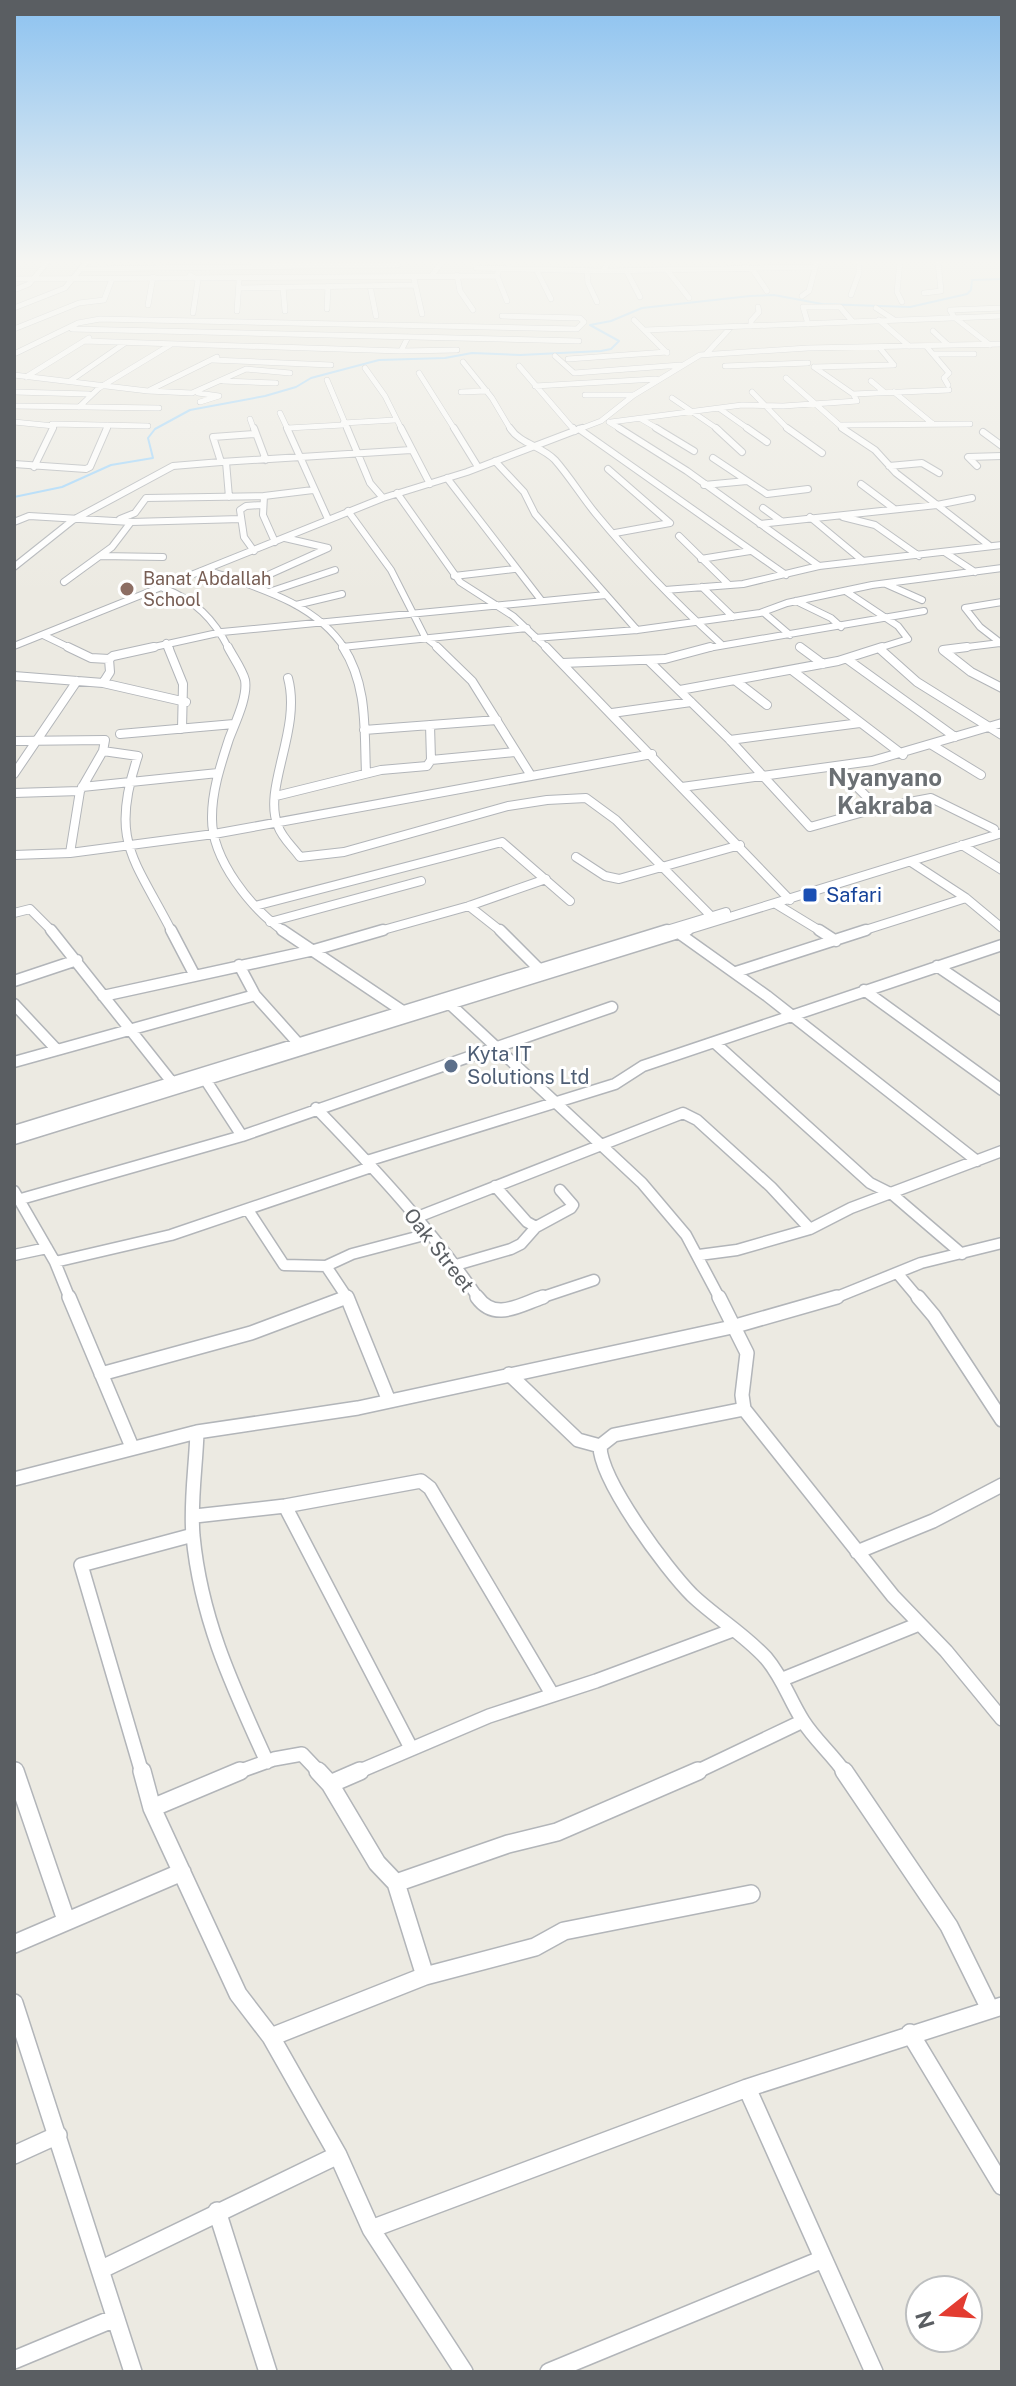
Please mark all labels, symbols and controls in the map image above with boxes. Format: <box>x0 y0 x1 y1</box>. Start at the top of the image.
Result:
place label: Banat Abdallah School <box>143 568 271 610</box>
marker: Banat Abdallah School <box>118 580 136 598</box>
district label: Nyanyano Kakraba <box>828 763 942 819</box>
place label: Safari <box>826 883 882 907</box>
marker: Safari <box>801 886 819 904</box>
place label: Kyta IT Solutions Ltd <box>467 1042 589 1089</box>
marker: Kyta IT Solutions Ltd <box>442 1057 460 1075</box>
street label: Oak Street <box>399 1203 479 1297</box>
north arrow <box>904 2274 984 2354</box>
text: N <box>910 2308 940 2332</box>

